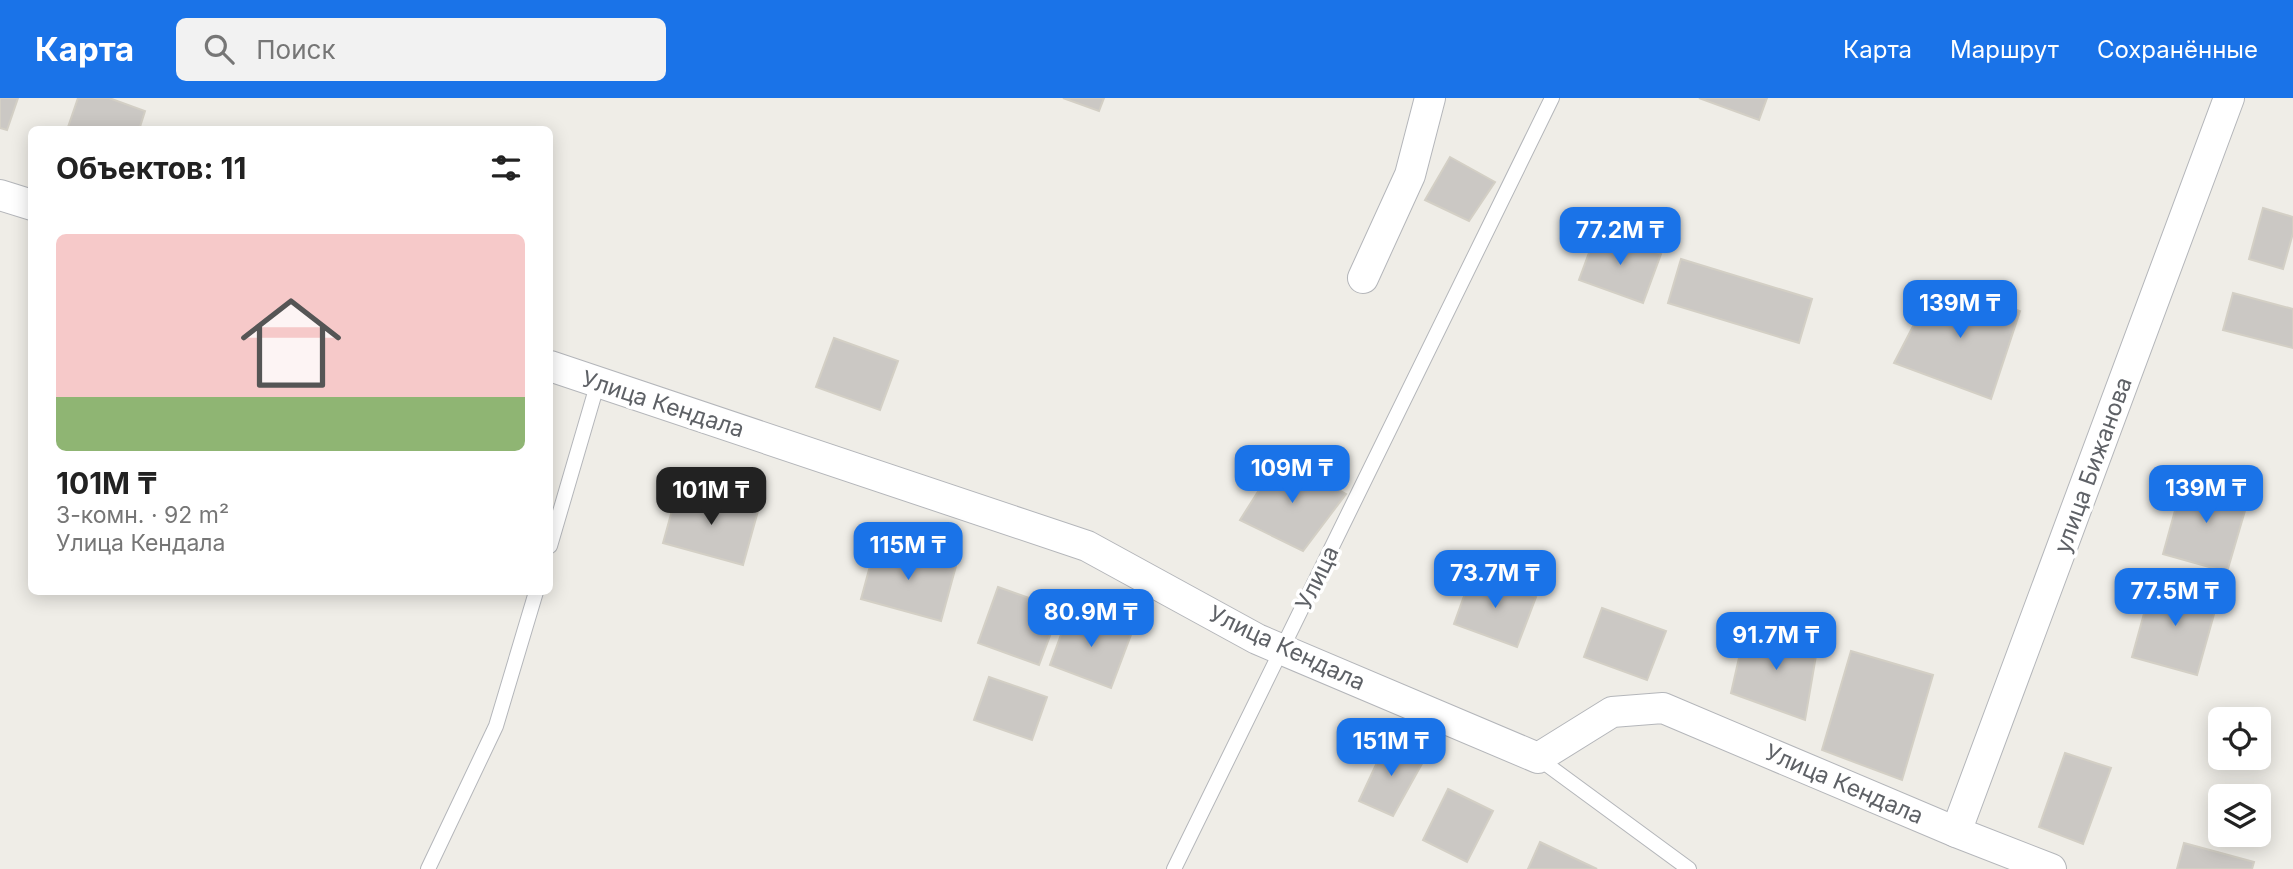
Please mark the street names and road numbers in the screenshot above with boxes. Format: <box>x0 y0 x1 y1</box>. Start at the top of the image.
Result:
street label: Улица Кендала <box>578 365 748 443</box>
street label: улица Бижанова <box>2048 373 2138 557</box>
street label: Улица <box>1290 541 1344 615</box>
street label: Улица Кендала <box>1204 600 1370 696</box>
street label: Улица Кендала <box>1761 738 1927 830</box>

